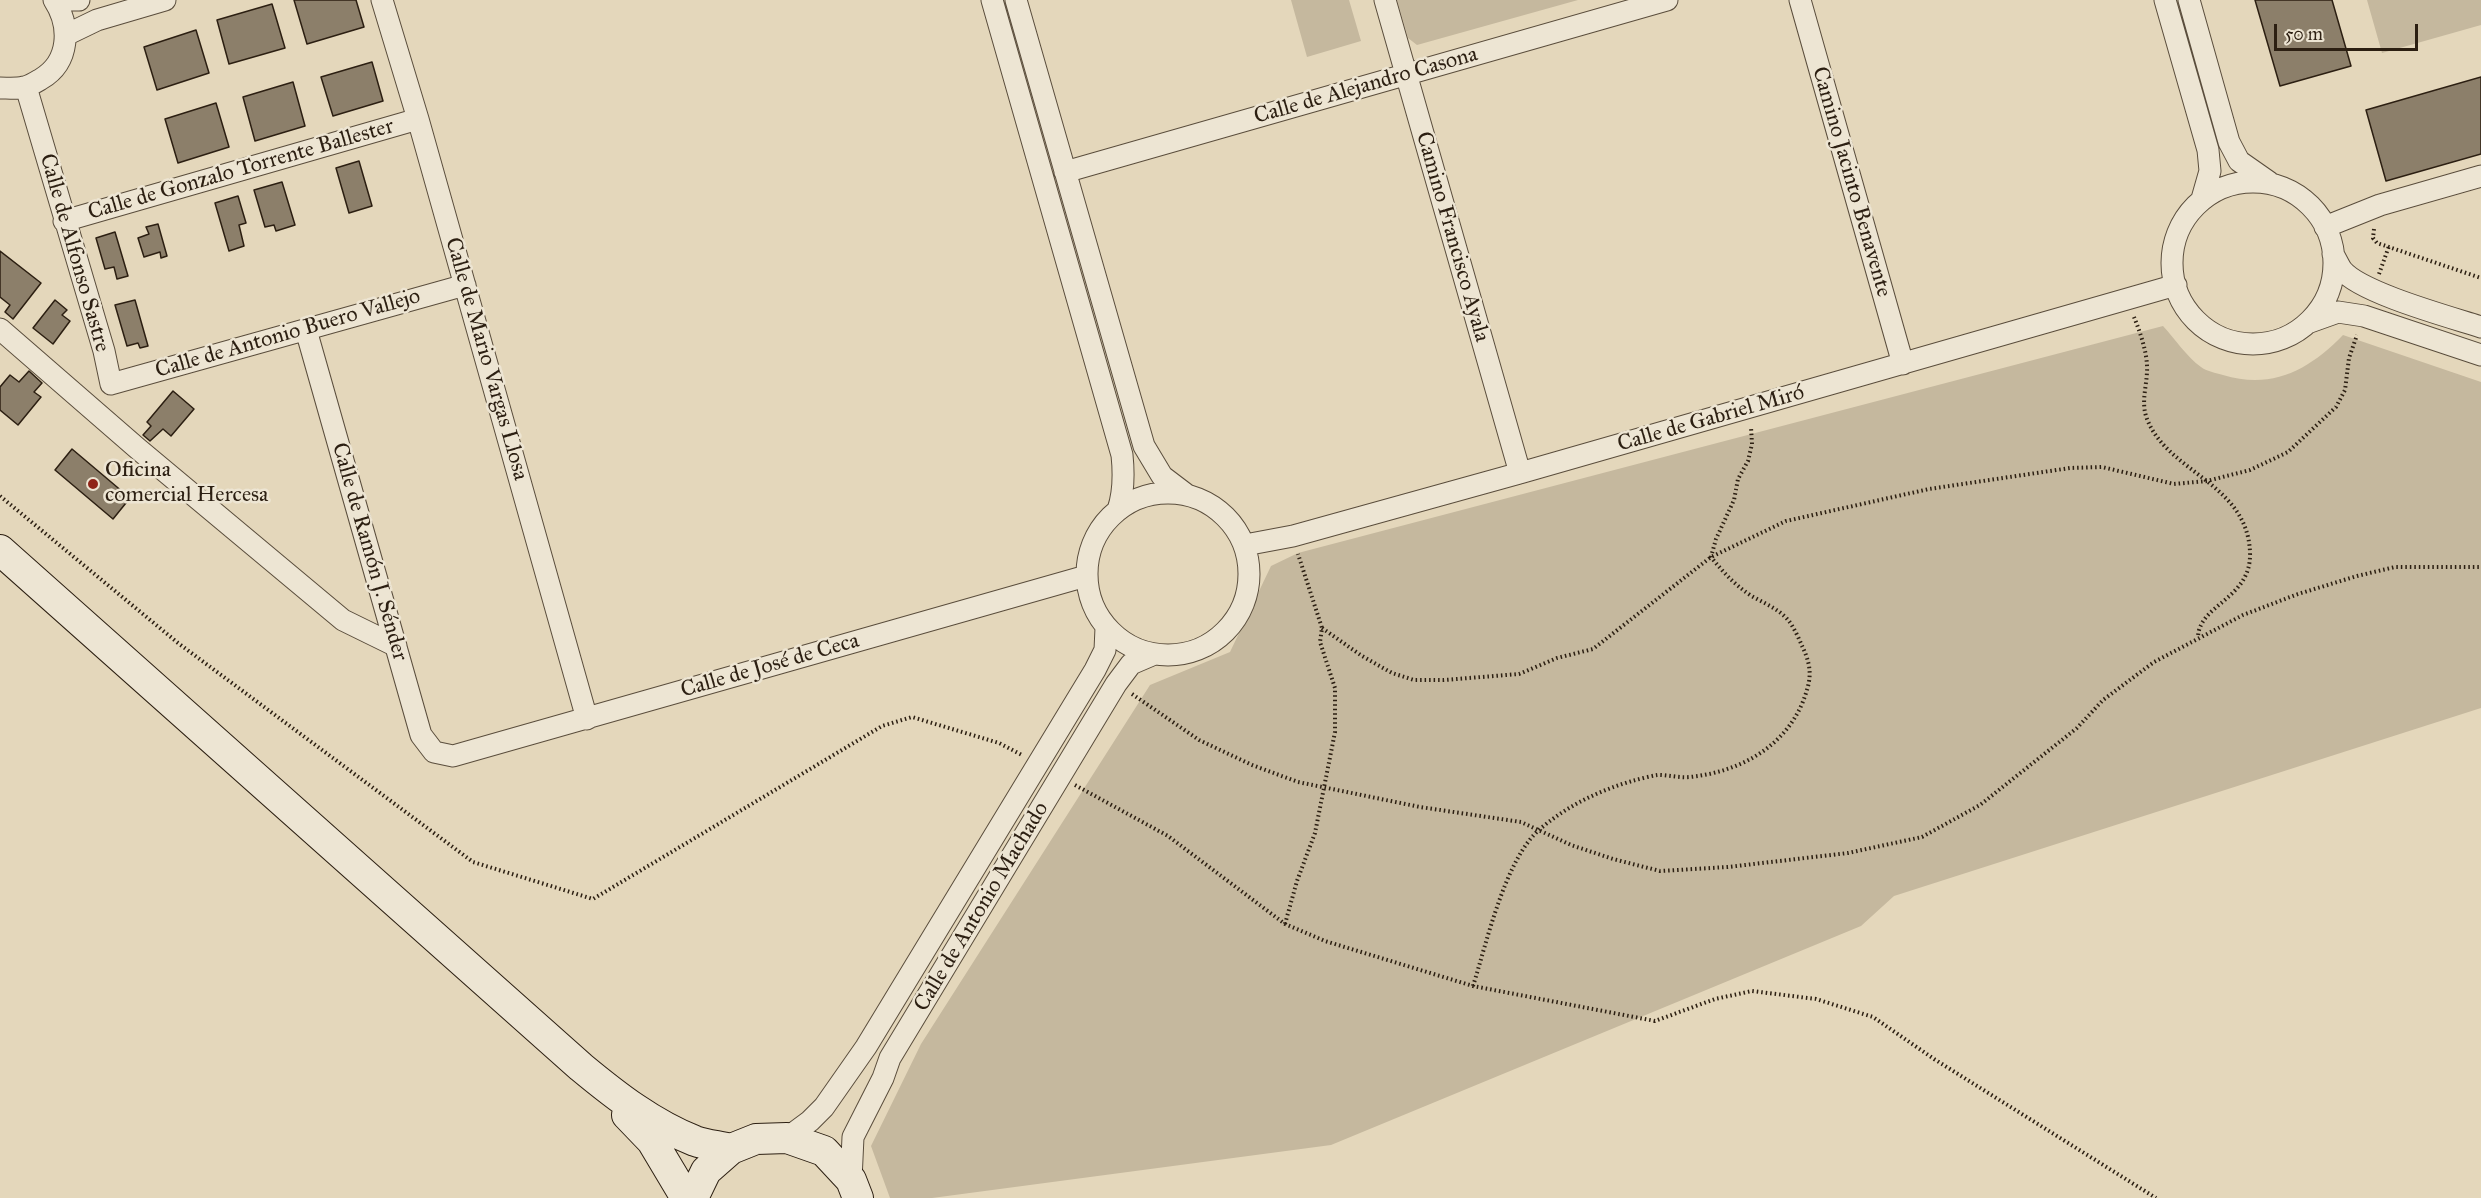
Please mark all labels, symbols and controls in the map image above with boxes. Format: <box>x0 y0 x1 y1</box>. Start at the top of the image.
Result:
scale bar <box>2277 12 2421 50</box>
text: 50 m <box>2285 23 2323 45</box>
street label: Calle de Alejandro Casona <box>1251 41 1481 131</box>
street label: Camino Jacinto Benavente <box>1805 64 1897 300</box>
street label: Calle de Gonzalo Torrente Ballester <box>85 114 397 226</box>
street label: Camino Francisco Ayala <box>1409 129 1495 345</box>
street label: Calle de Alfonso Sastre <box>33 151 115 355</box>
street label: Calle de Mario Vargas Llosa <box>439 235 533 483</box>
street label: Calle de Antonio Buero Vallejo <box>152 283 424 385</box>
street label: Calle de Gabriel Miró <box>1615 380 1807 458</box>
street label: Calle de Ramón J. Sénder <box>325 440 413 664</box>
place label: Oficina comercial Hercesa <box>105 458 268 510</box>
marker: Oficina comercial Hercesa <box>86 477 100 491</box>
street label: Calle de José de Ceca <box>678 628 862 704</box>
street label: Calle de Antonio Machado <box>909 798 1055 1016</box>

